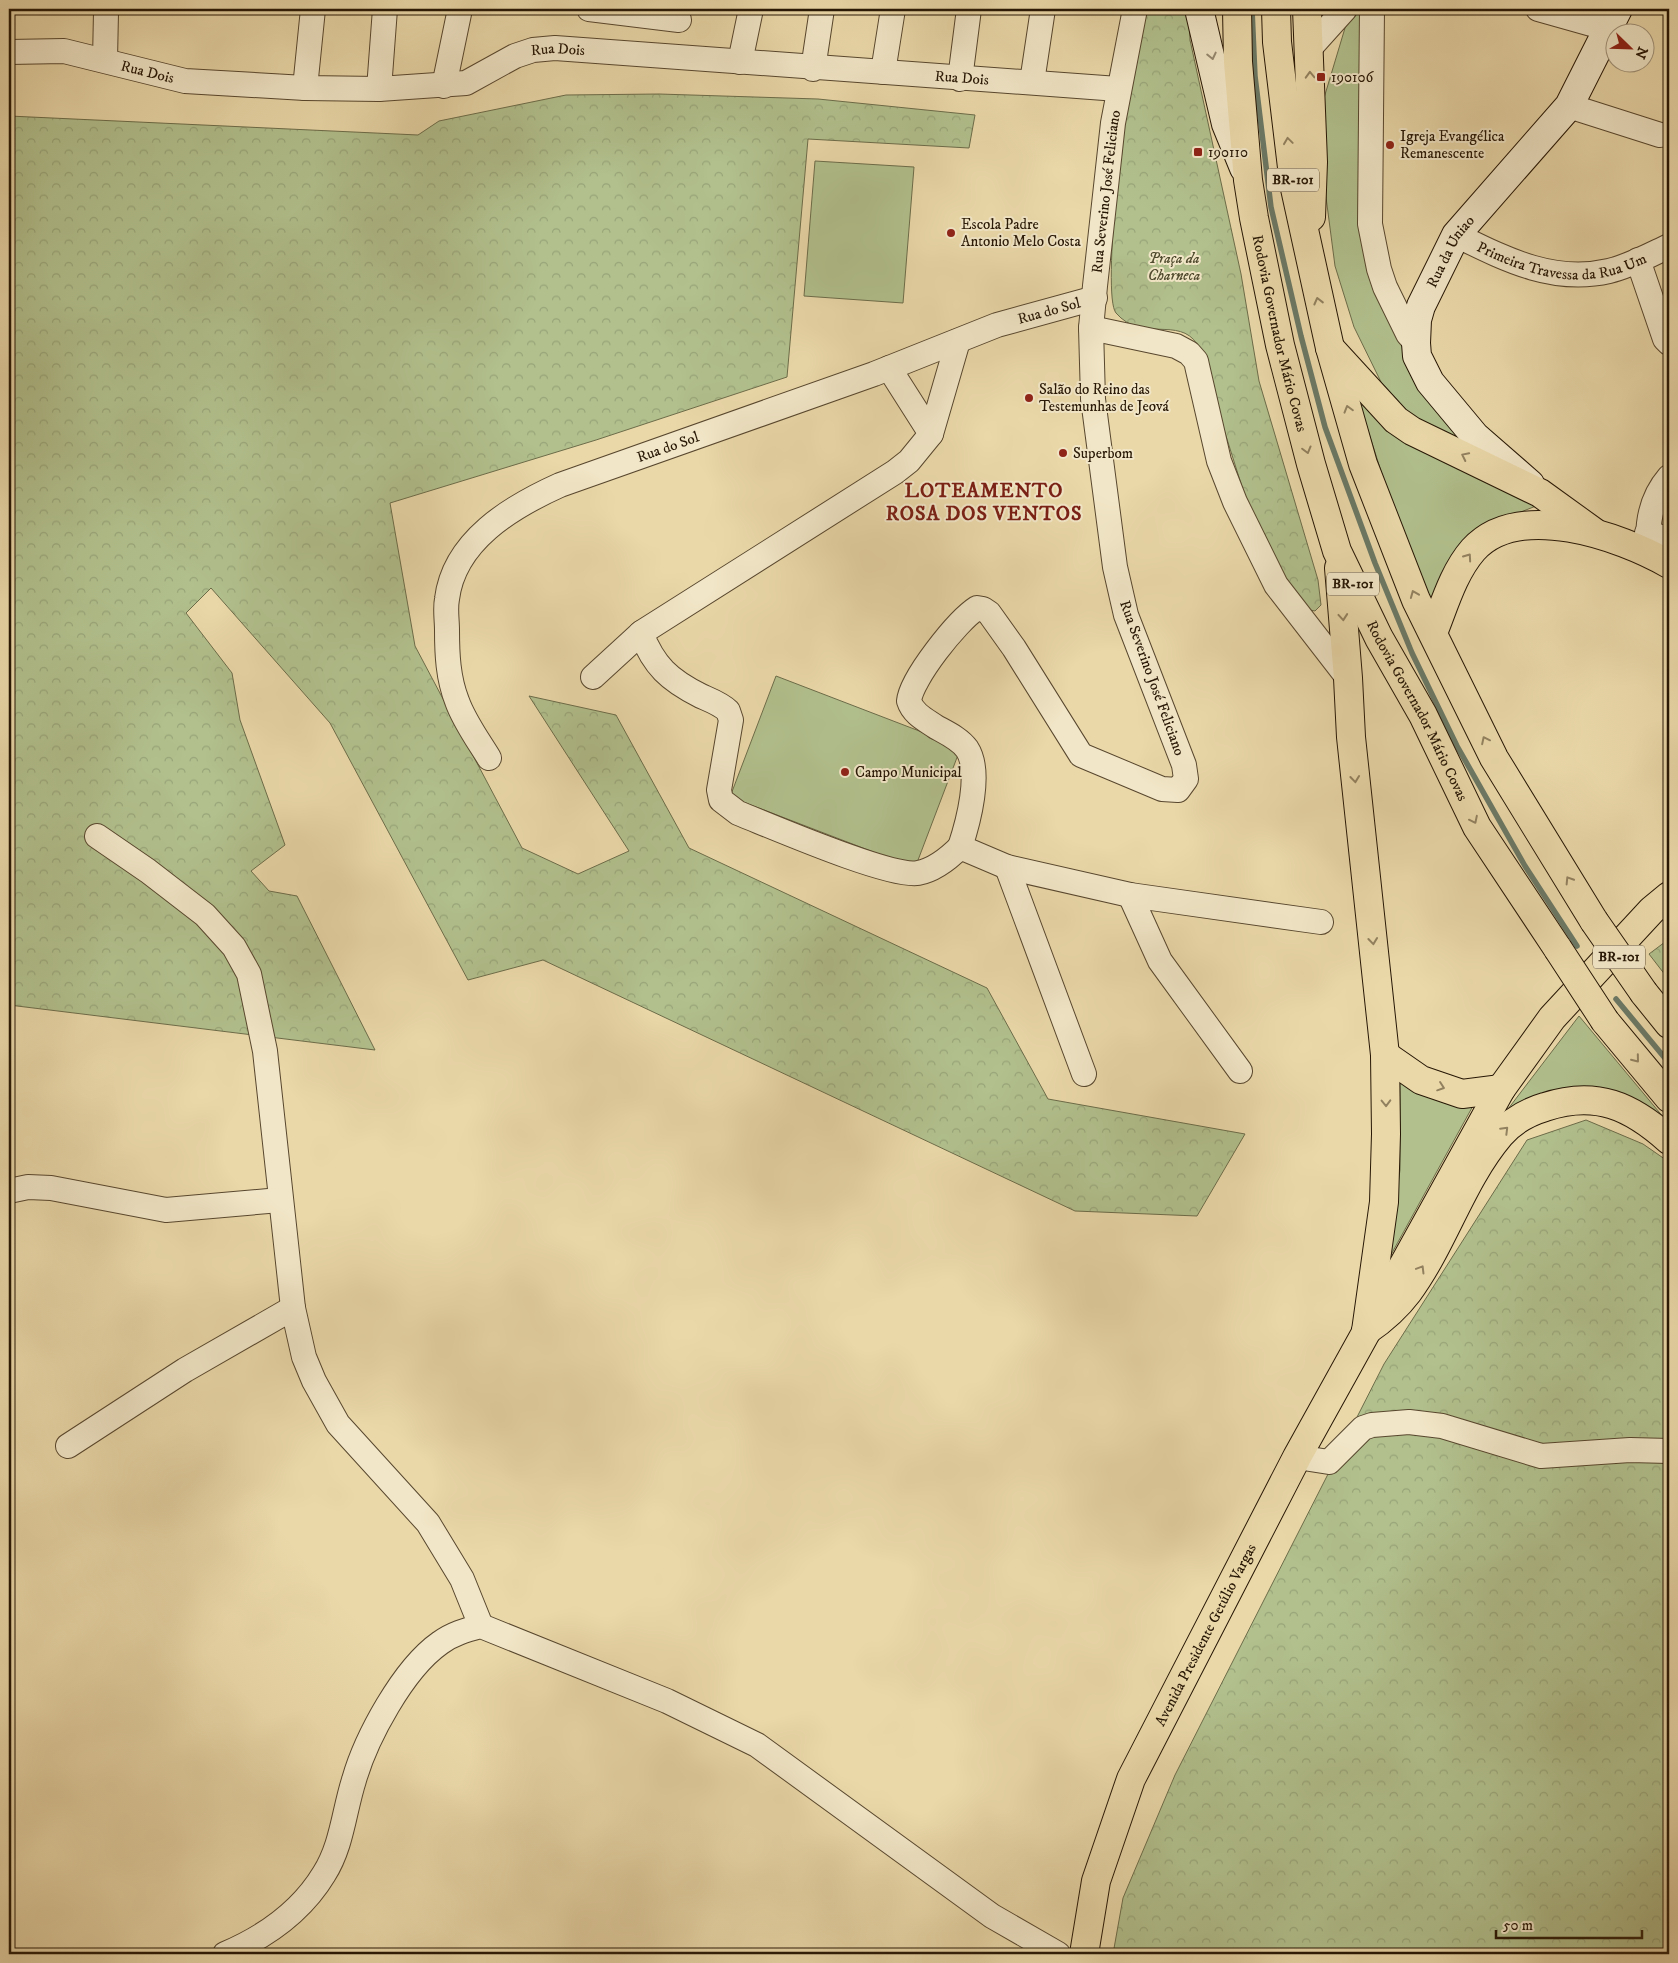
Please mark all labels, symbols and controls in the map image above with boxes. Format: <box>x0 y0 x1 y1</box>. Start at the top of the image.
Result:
north arrow <box>1606 22 1656 72</box>
street label: Rua Dois <box>530 38 586 60</box>
text: N <box>1630 44 1652 62</box>
one-way arrow <box>1206 51 1217 60</box>
street label: Rua Dois <box>119 56 176 87</box>
street label: Rua Dois <box>934 66 990 89</box>
place label: 190106 <box>1331 68 1374 87</box>
one-way arrow <box>1304 71 1315 79</box>
marker: 190106 <box>1315 71 1327 83</box>
street label: Rua Severino José Feliciano <box>1087 108 1125 274</box>
place label: Igreja Evangélica Remanescente <box>1400 127 1505 163</box>
one-way arrow <box>1283 137 1294 145</box>
marker: Igreja Evangélica Remanescente <box>1384 139 1396 151</box>
place label: 190110 <box>1208 143 1248 162</box>
marker: 190110 <box>1192 146 1204 158</box>
road number: BR-101 <box>1267 168 1319 192</box>
street label: Rua da Uniao <box>1422 211 1478 291</box>
place label: Escola Padre Antonio Melo Costa <box>961 215 1081 251</box>
marker: Escola Padre Antonio Melo Costa <box>945 227 957 239</box>
street label: Rodovia Governador Mário Covas <box>1248 233 1312 434</box>
street label: Primeira Travessa da Rua Um <box>1474 237 1649 284</box>
park label: Praça da Charneca <box>1148 249 1200 285</box>
street label: Rua do Sol <box>1015 293 1083 328</box>
one-way arrow <box>1313 296 1324 305</box>
place label: Salão do Reino das Testemunhas de Jeová <box>1039 380 1170 416</box>
marker: Salão do Reino das Testemunhas de Jeová <box>1023 392 1035 404</box>
one-way arrow <box>1343 405 1353 413</box>
street label: Rua do Sol <box>634 427 702 467</box>
place label: Superbom <box>1073 444 1133 463</box>
one-way arrow <box>1301 445 1312 454</box>
marker: Superbom <box>1057 447 1069 459</box>
one-way arrow <box>1461 452 1470 463</box>
district label: LOTEAMENTO ROSA DOS VENTOS <box>886 479 1082 527</box>
one-way arrow <box>1462 553 1471 563</box>
road number: BR-101 <box>1327 572 1379 596</box>
one-way arrow <box>1409 590 1420 599</box>
street label: Rua Severino José Feliciano <box>1115 598 1189 758</box>
one-way arrow <box>1337 614 1348 622</box>
street label: Rodovia Governador Mário Covas <box>1362 617 1472 804</box>
one-way arrow <box>1481 737 1491 746</box>
place label: Campo Municipal <box>855 763 962 782</box>
marker: Campo Municipal <box>839 766 851 778</box>
one-way arrow <box>1349 776 1360 784</box>
one-way arrow <box>1468 815 1478 824</box>
one-way arrow <box>1565 876 1575 885</box>
one-way arrow <box>1367 937 1378 945</box>
road number: BR-101 <box>1593 946 1645 969</box>
one-way arrow <box>1630 1053 1638 1062</box>
one-way arrow <box>1437 1082 1445 1092</box>
one-way arrow <box>1381 1099 1391 1107</box>
one-way arrow <box>1499 1127 1508 1136</box>
one-way arrow <box>1415 1266 1425 1275</box>
street label: Avenida Presidente Getúlio Vargas <box>1150 1540 1260 1729</box>
scale bar <box>1496 1908 1642 1940</box>
text: 50 m <box>1503 1916 1533 1935</box>

